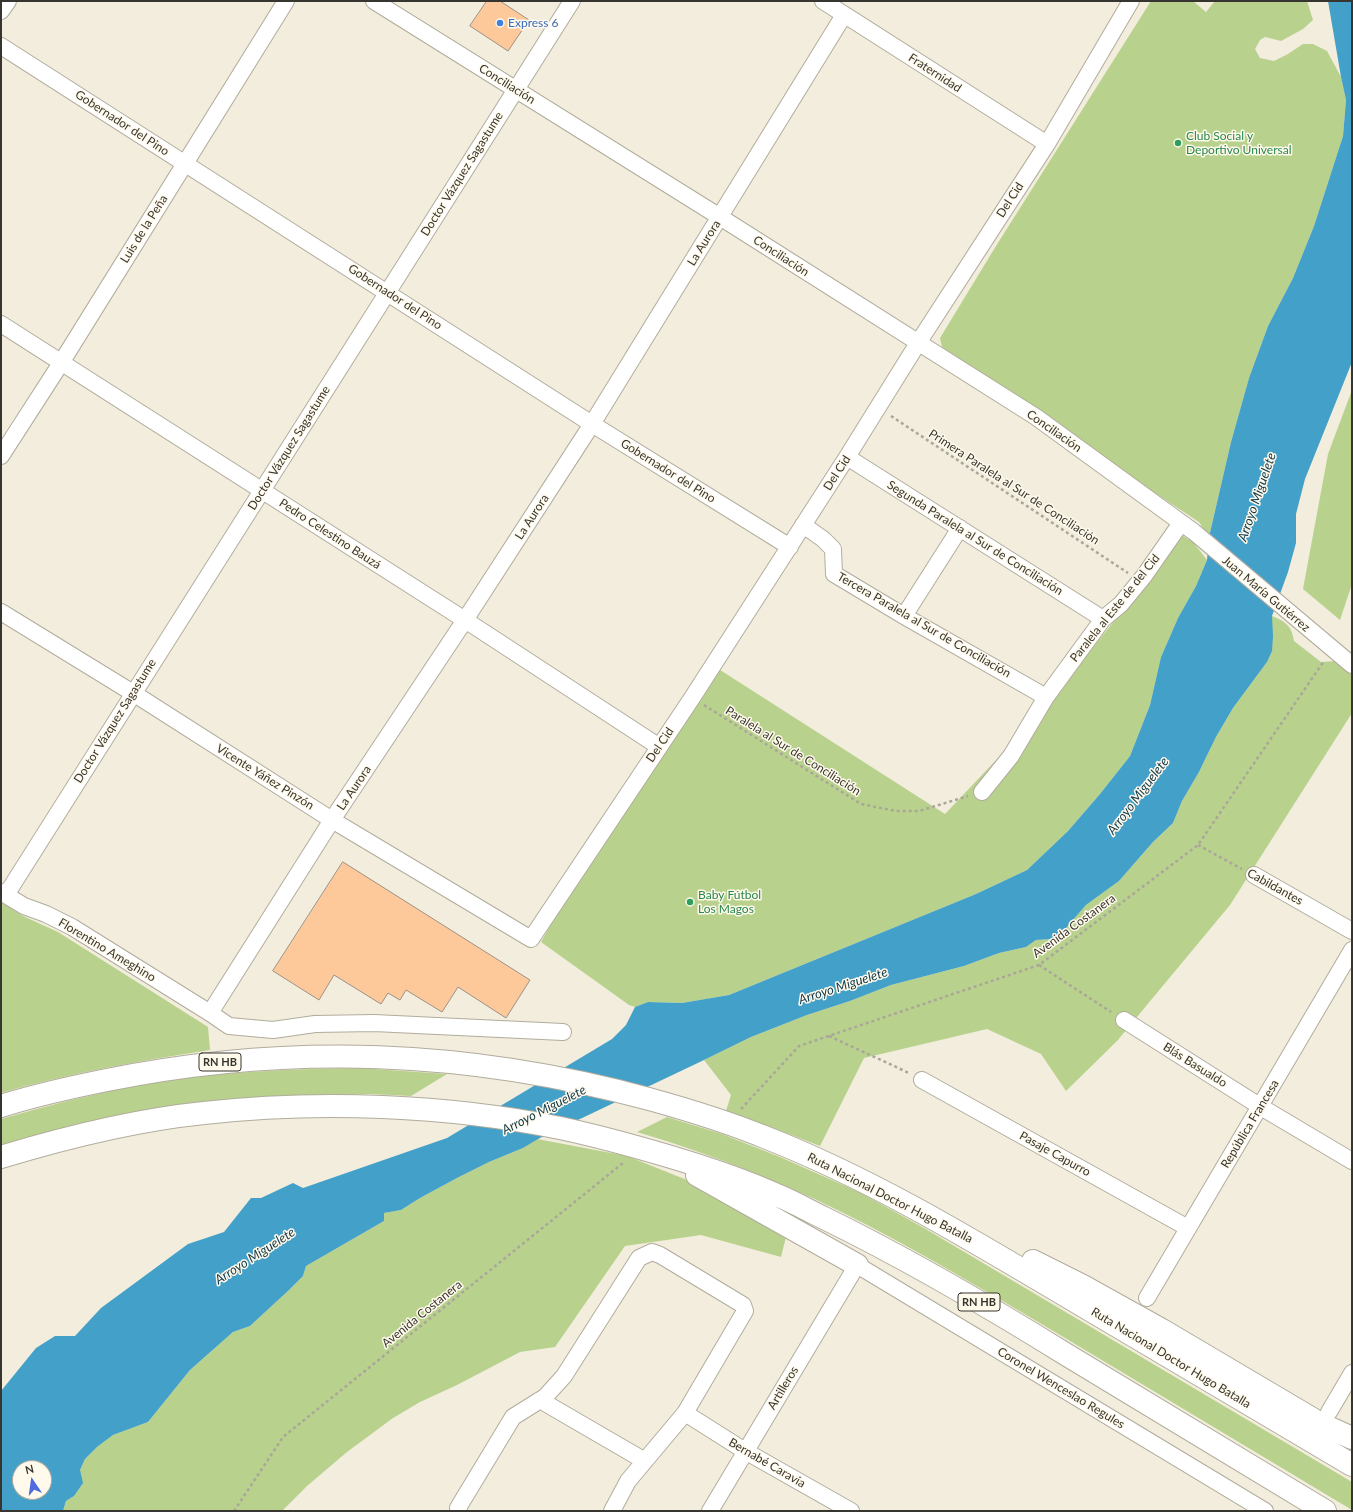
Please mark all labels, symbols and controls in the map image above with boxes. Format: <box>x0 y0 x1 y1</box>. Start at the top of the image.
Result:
place label: Express 6 <box>508 16 559 30</box>
marker: Express 6 <box>495 18 505 28</box>
street label: Fraternidad <box>906 51 964 95</box>
street label: Conciliación <box>476 61 538 107</box>
street label: Gobernador del Pino <box>72 87 172 159</box>
street label: Doctor Vázquez Sagastume <box>418 109 506 239</box>
place label: Club Social y Deportivo Universal <box>1186 129 1291 157</box>
marker: Club Social y Deportivo Universal <box>1173 138 1183 148</box>
street label: Del Cid <box>993 180 1027 220</box>
street label: Luis de la Peña <box>117 192 171 266</box>
street label: La Aurora <box>684 218 724 268</box>
street label: Conciliación <box>750 233 812 279</box>
street label: Gobernador del Pino <box>345 261 445 333</box>
street label: Doctor Vázquez Sagastume <box>245 383 333 513</box>
street label: Conciliación <box>1024 407 1084 455</box>
street label: Primera Paralela al Sur de Conciliación <box>926 426 1102 548</box>
street label: Gobernador del Pino <box>618 436 718 506</box>
water label: Arroyo Miguelete <box>1235 451 1279 543</box>
street label: Del Cid <box>820 453 854 493</box>
street label: Segunda Paralela al Sur de Conciliación <box>884 478 1066 598</box>
street label: La Aurora <box>512 492 552 542</box>
street label: Pedro Celestino Bauzá <box>277 496 383 572</box>
street label: Paralela al Este de del Cid <box>1067 551 1163 665</box>
street label: Juan María Gutiérrez <box>1219 553 1313 635</box>
street label: Tercera Paralela al Sur de Conciliación <box>835 569 1013 681</box>
street label: Doctor Vázquez Sagastume <box>71 656 159 786</box>
street label: Paralela al Sur de Conciliación <box>723 703 863 799</box>
street label: Del Cid <box>643 725 677 765</box>
street label: Vicente Yáñez Pinzón <box>213 741 317 813</box>
water label: Arroyo Miguelete <box>1104 754 1172 838</box>
street label: La Aurora <box>334 763 374 813</box>
street label: Cabildantes <box>1245 866 1305 908</box>
place label: Baby Fútbol Los Magos <box>698 888 761 916</box>
street label: Avenida Costanera <box>1030 891 1118 961</box>
marker: Baby Fútbol Los Magos <box>685 897 695 907</box>
street label: Florentino Ameghino <box>56 915 158 985</box>
water label: Arroyo Miguelete <box>797 964 889 1008</box>
street label: Blás Basualdo <box>1160 1040 1230 1090</box>
road number: RN HB <box>199 1053 241 1071</box>
street label: República Francesa <box>1218 1077 1282 1171</box>
water label: Arroyo Miguelete <box>499 1082 589 1138</box>
street label: Pasaje Capurro <box>1017 1129 1093 1179</box>
street label: Ruta Nacional Doctor Hugo Batalla <box>805 1150 975 1246</box>
water label: Arroyo Miguelete <box>212 1224 298 1288</box>
street label: Avenida Costanera <box>379 1277 465 1351</box>
road number: RN HB <box>958 1293 1000 1311</box>
street label: Ruta Nacional Doctor Hugo Batalla <box>1089 1305 1253 1411</box>
street label: Coronel Wenceslao Regules <box>995 1344 1127 1432</box>
street label: Artilleros <box>764 1364 802 1412</box>
street label: Bernabé Caravia <box>726 1435 808 1491</box>
north arrow <box>12 1460 52 1500</box>
text: N <box>24 1462 35 1476</box>

